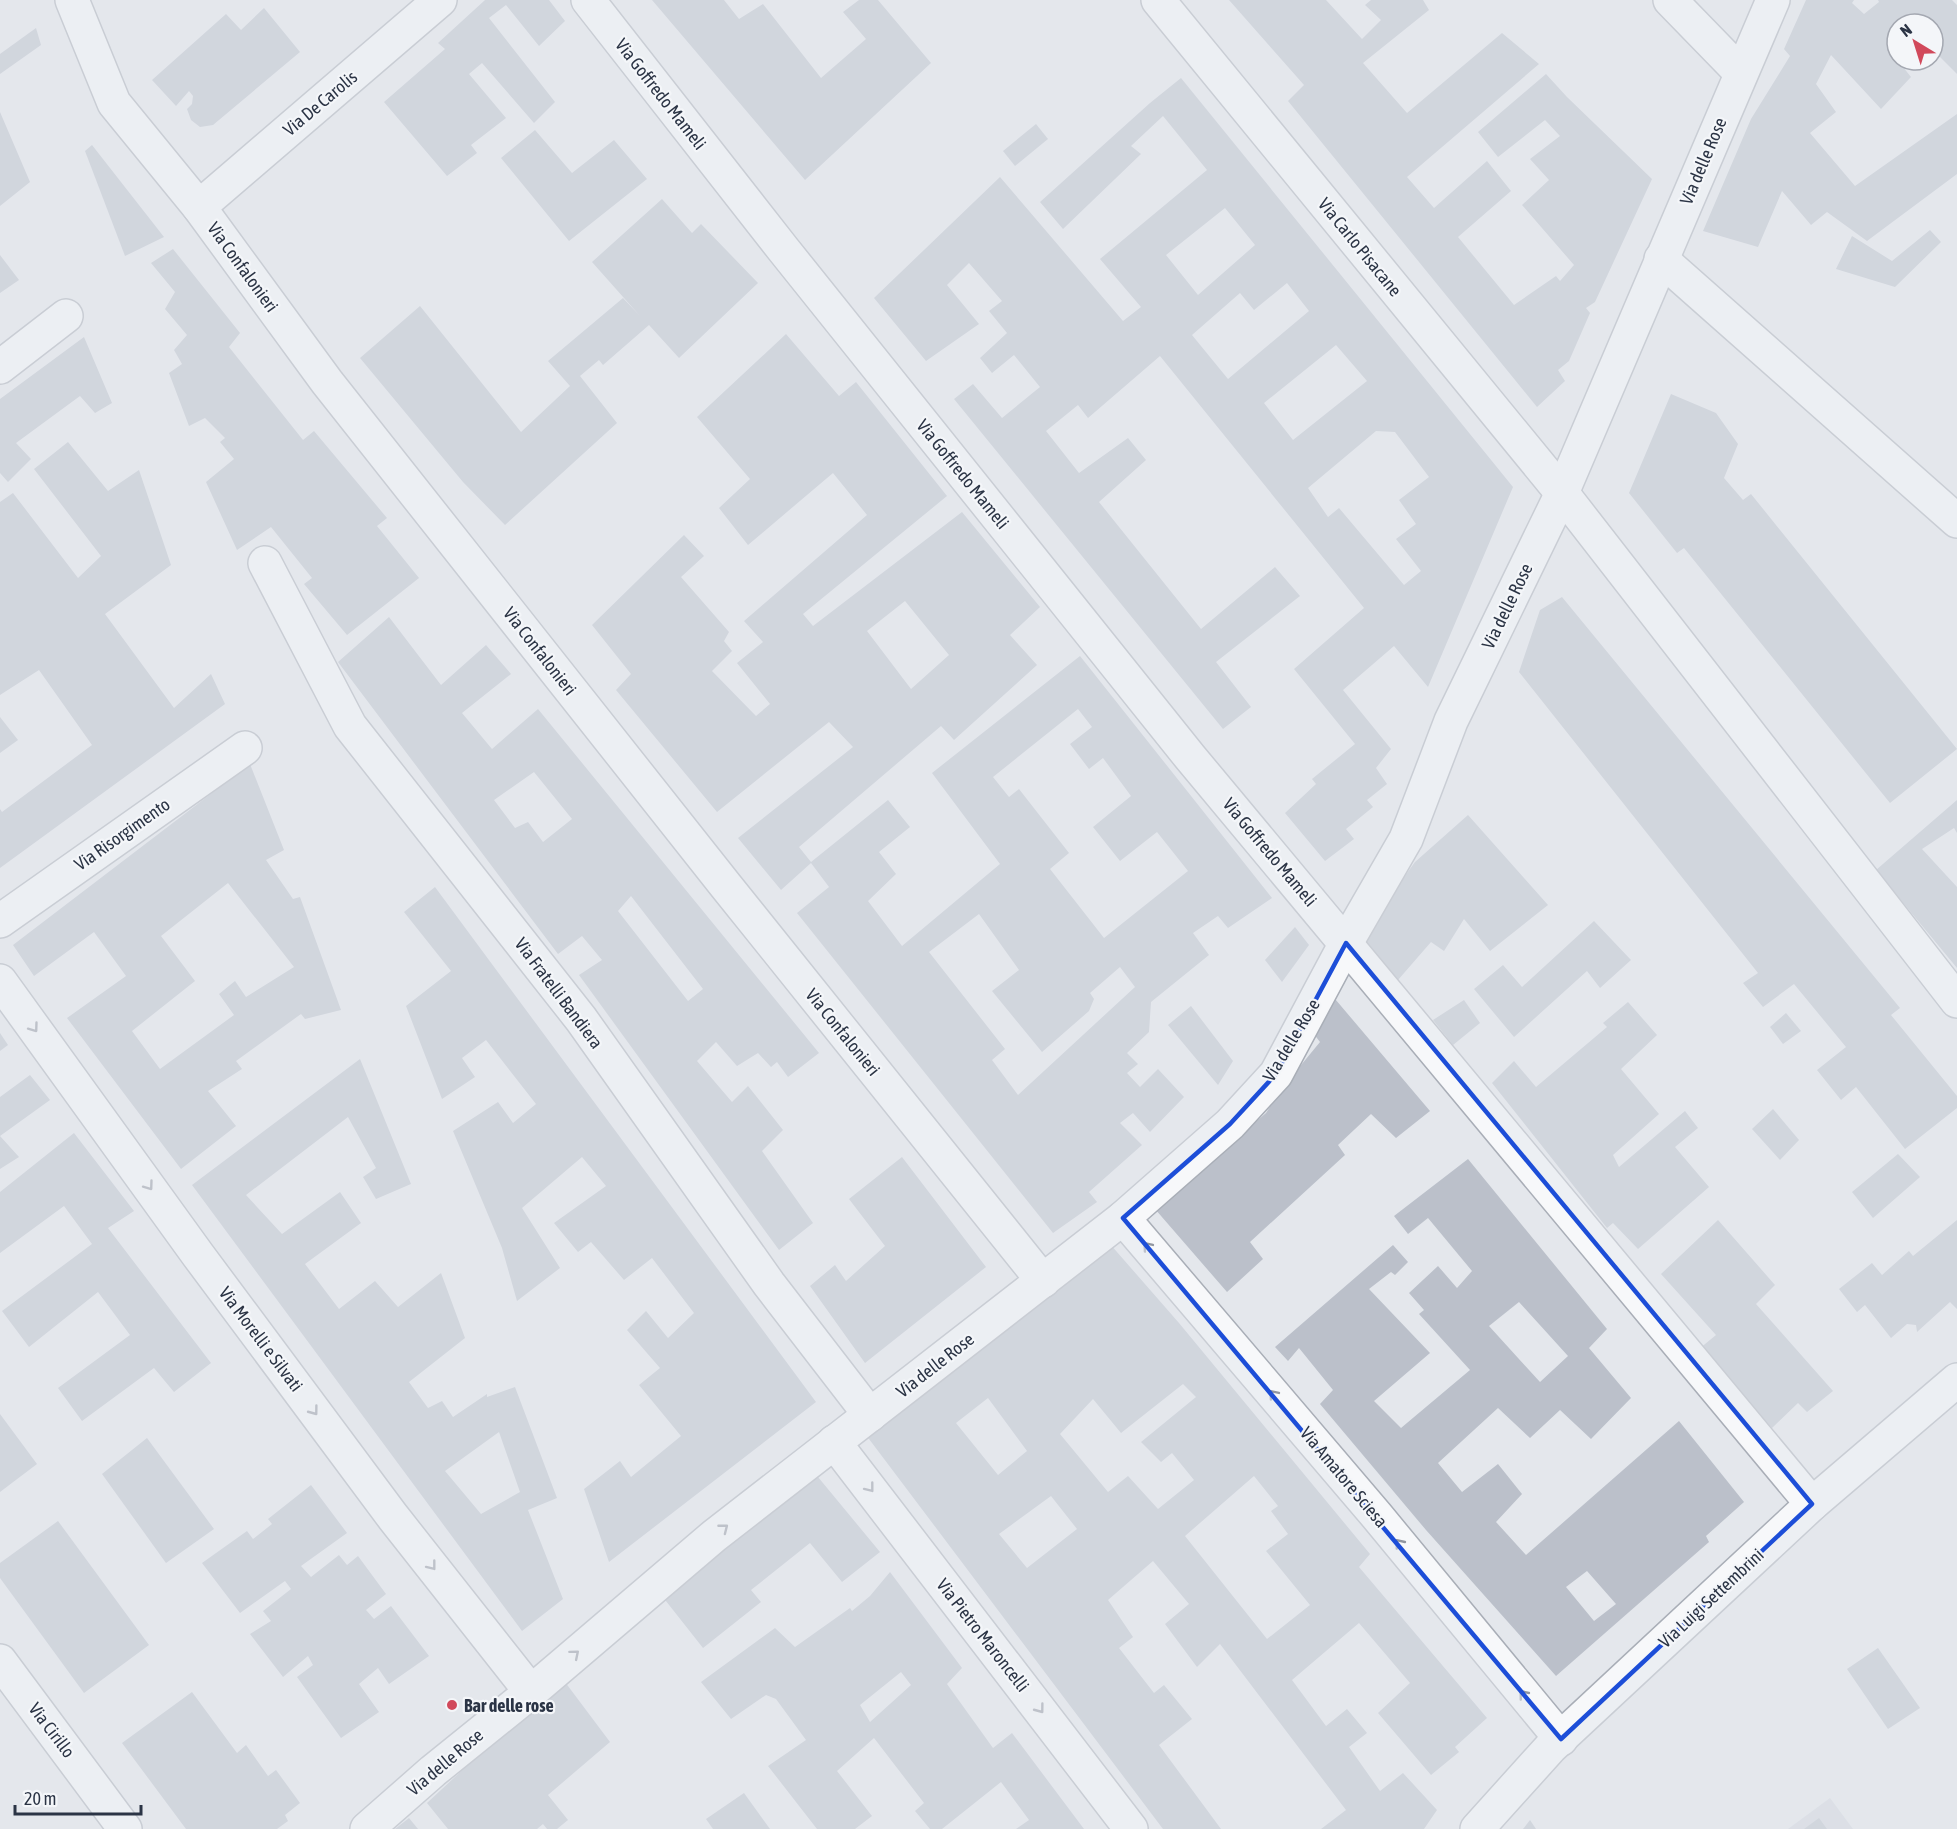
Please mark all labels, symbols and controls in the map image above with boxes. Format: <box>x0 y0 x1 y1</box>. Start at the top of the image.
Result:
north arrow <box>1885 12 1945 72</box>
text: N <box>1896 20 1915 40</box>
street label: Via Goffredo Mameli <box>611 34 711 154</box>
street label: Via De Carolis <box>279 66 361 140</box>
street label: Via delle Rose <box>1675 114 1731 208</box>
street label: Via Carlo Pisacane <box>1314 194 1406 300</box>
street label: Via Confalonieri <box>203 218 283 316</box>
street label: Via Goffredo Mameli <box>912 415 1014 533</box>
street label: Via delle Rose <box>1477 560 1537 652</box>
street label: Via Confalonieri <box>499 603 581 699</box>
street label: Via Risorgimento <box>70 793 174 875</box>
street label: Via Goffredo Mameli <box>1219 794 1321 910</box>
street label: Via Fratelli Bandiera <box>511 934 607 1052</box>
street label: Via Confalonieri <box>801 984 885 1080</box>
street label: Via delle Rose <box>1258 995 1324 1085</box>
one-way arrow <box>27 1022 38 1033</box>
one-way arrow <box>141 1180 152 1191</box>
one-way arrow <box>1143 1242 1154 1253</box>
street label: Via Morelli e Silvati <box>215 1282 307 1396</box>
street label: Via delle Rose <box>892 1328 978 1402</box>
one-way arrow <box>1269 1390 1280 1401</box>
one-way arrow <box>307 1404 318 1415</box>
street label: Via Amatore Sciesa <box>1296 1423 1392 1531</box>
one-way arrow <box>862 1482 873 1493</box>
one-way arrow <box>717 1524 728 1535</box>
one-way arrow <box>1396 1539 1407 1550</box>
street label: Via Luigi Settembrini <box>1654 1544 1768 1652</box>
one-way arrow <box>425 1559 436 1570</box>
street label: Via Pietro Maroncelli <box>932 1574 1034 1696</box>
one-way arrow <box>568 1650 579 1661</box>
one-way arrow <box>1520 1689 1531 1700</box>
place label: Bar delle rose <box>464 1695 554 1716</box>
street label: Via Cirillo <box>25 1698 79 1762</box>
marker: Bar delle rose <box>445 1698 459 1712</box>
one-way arrow <box>1033 1703 1044 1714</box>
street label: Via delle Rose <box>403 1724 487 1800</box>
scale bar <box>15 1778 141 1816</box>
text: 20 m <box>24 1788 56 1809</box>

